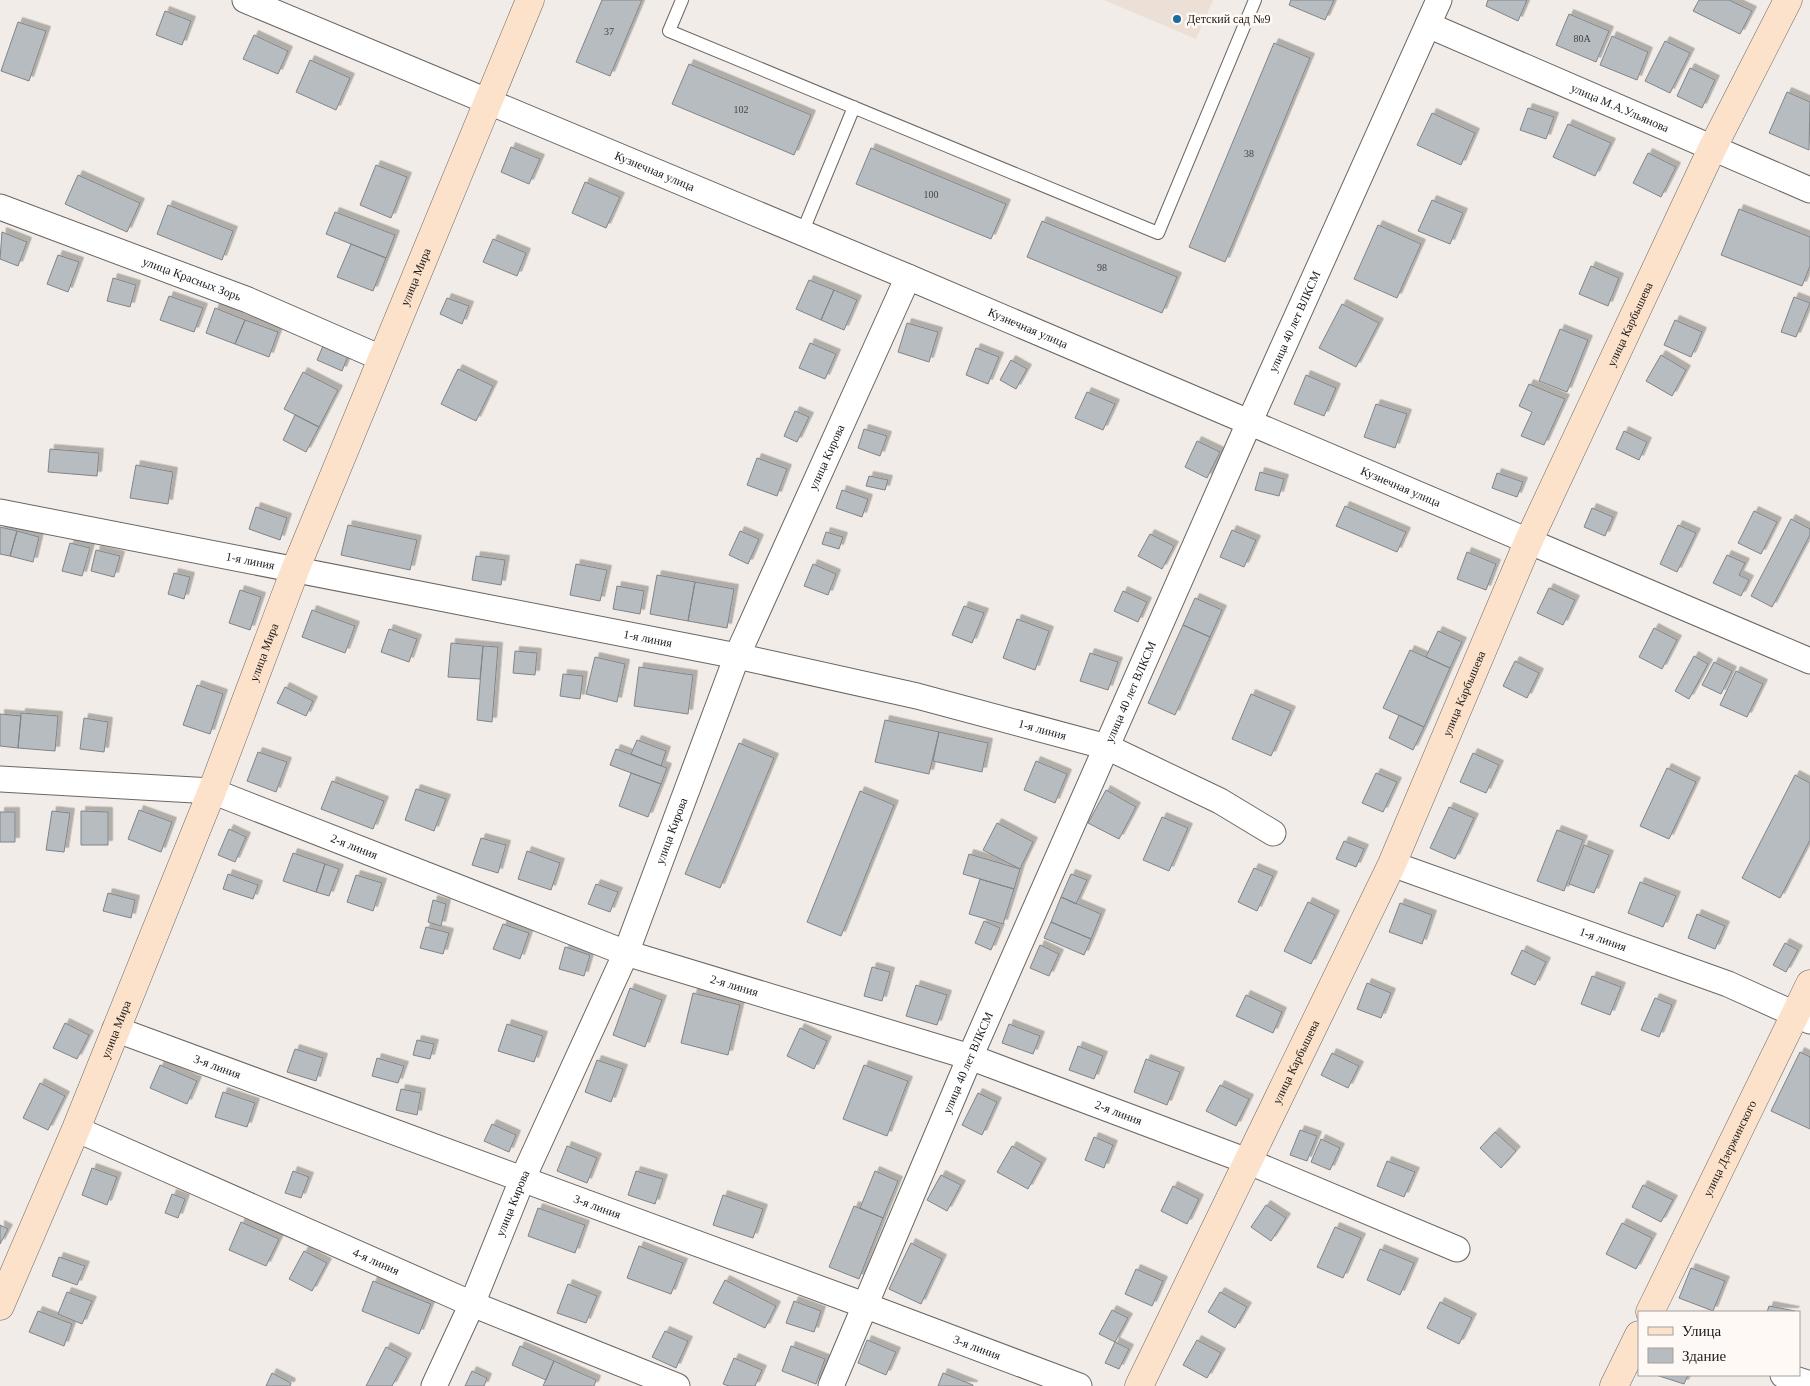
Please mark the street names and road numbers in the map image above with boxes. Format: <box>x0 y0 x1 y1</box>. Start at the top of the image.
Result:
street label: улица М.А.Ульянова <box>1569 81 1672 135</box>
street label: Кузнечная улица <box>613 148 697 194</box>
street label: улица Мира <box>398 245 434 308</box>
street label: улица Красных Зорь <box>141 254 244 304</box>
street label: улица 40 лет ВЛКСМ <box>1266 269 1323 374</box>
street label: улица Карбышева <box>1604 279 1656 369</box>
street label: Кузнечная улица <box>986 305 1071 352</box>
street label: улица Кирова <box>806 422 848 492</box>
street label: Кузнечная улица <box>1359 464 1443 510</box>
street label: 1-я линия <box>225 549 276 573</box>
street label: улица Мира <box>247 621 282 683</box>
street label: 1-я линия <box>622 627 674 650</box>
street label: улица 40 лет ВЛКСМ <box>1102 639 1159 745</box>
street label: улица Карбышева <box>1440 648 1489 739</box>
street label: 1-я линия <box>1017 716 1068 743</box>
street label: улица Кирова <box>653 795 691 866</box>
street label: 2-я линия <box>329 831 380 862</box>
street label: 1-я линия <box>1577 924 1629 954</box>
street label: 2-я линия <box>709 972 760 1000</box>
street label: улица Мира <box>98 998 134 1060</box>
street label: улица 40 лет ВЛКСМ <box>940 1009 996 1116</box>
street label: улица Карбышева <box>1270 1017 1323 1106</box>
street label: 3-я линия <box>192 1052 243 1082</box>
street label: 2-я линия <box>1093 1098 1145 1128</box>
street label: улица Дзержинского <box>1700 1098 1759 1199</box>
street label: улица Кирова <box>493 1167 533 1238</box>
street label: 3-я линия <box>572 1192 623 1222</box>
street label: 4-я линия <box>351 1245 402 1278</box>
street label: 3-я линия <box>951 1332 1003 1363</box>

